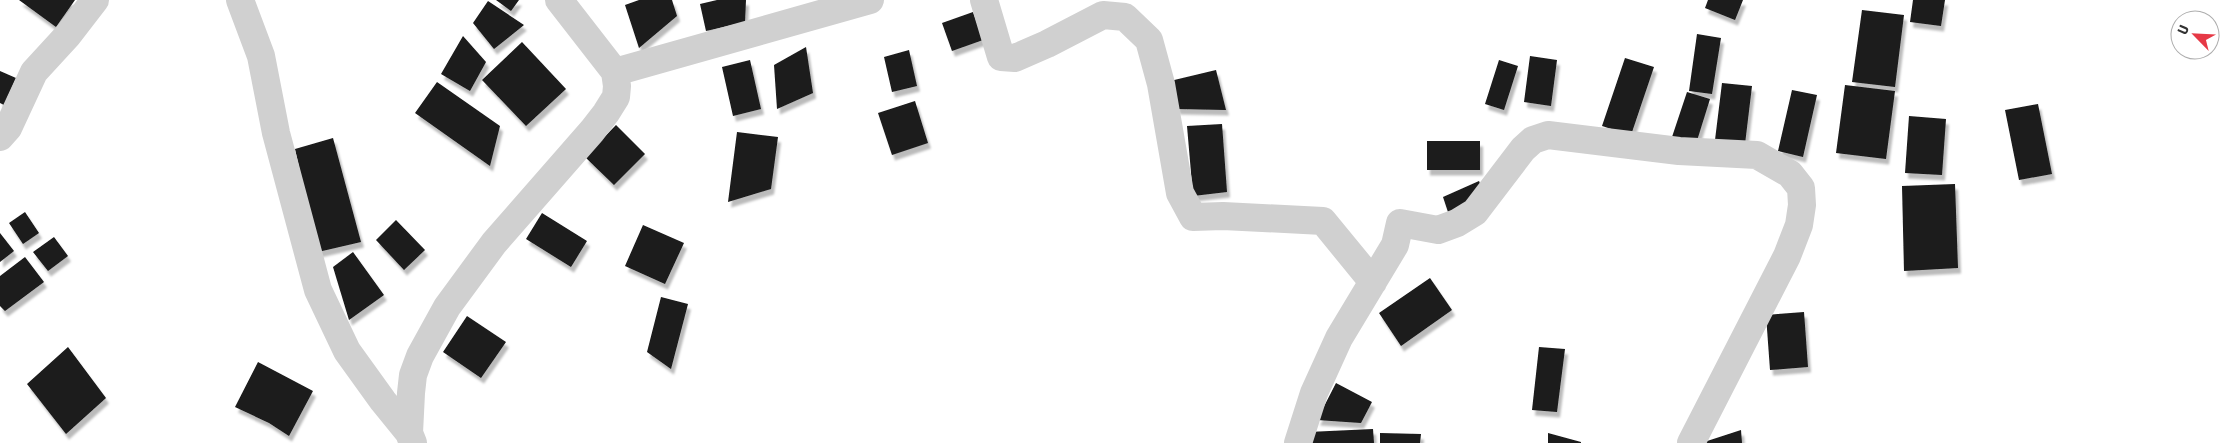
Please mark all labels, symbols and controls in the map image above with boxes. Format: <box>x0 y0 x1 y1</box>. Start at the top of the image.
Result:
north arrow <box>2170 10 2220 60</box>
text: U <box>2174 23 2192 37</box>

